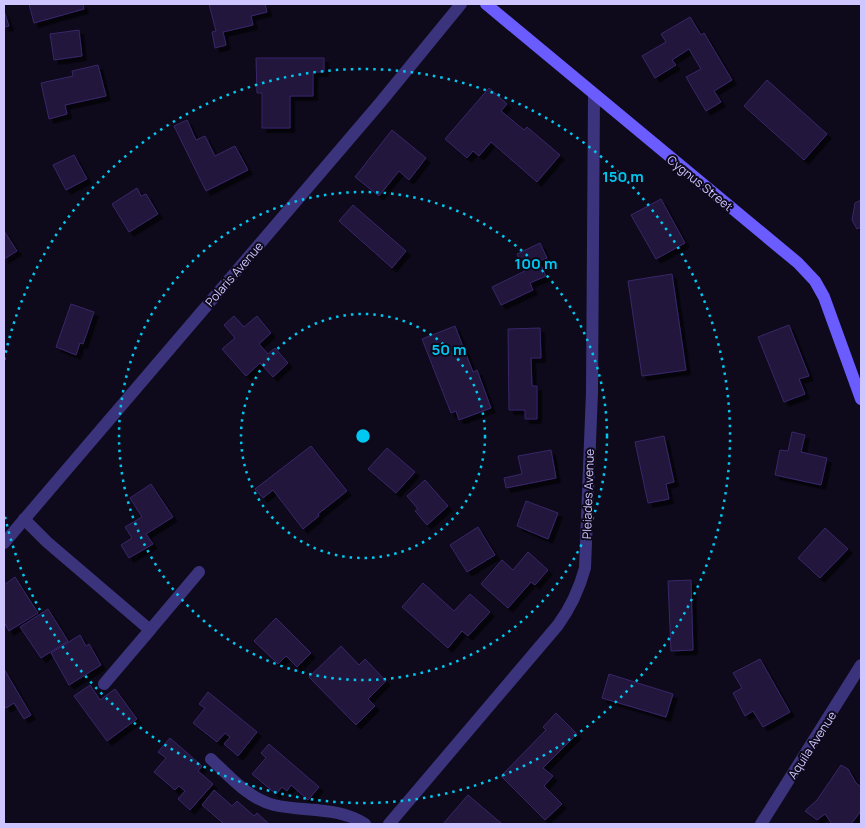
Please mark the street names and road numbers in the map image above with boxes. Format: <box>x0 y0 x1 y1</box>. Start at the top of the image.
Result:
street label: Cygnus Street <box>664 151 737 215</box>
street label: Polaris Avenue <box>201 238 267 310</box>
street label: Pleiades Avenue <box>578 449 598 539</box>
street label: Aquila Avenue <box>784 708 840 782</box>

